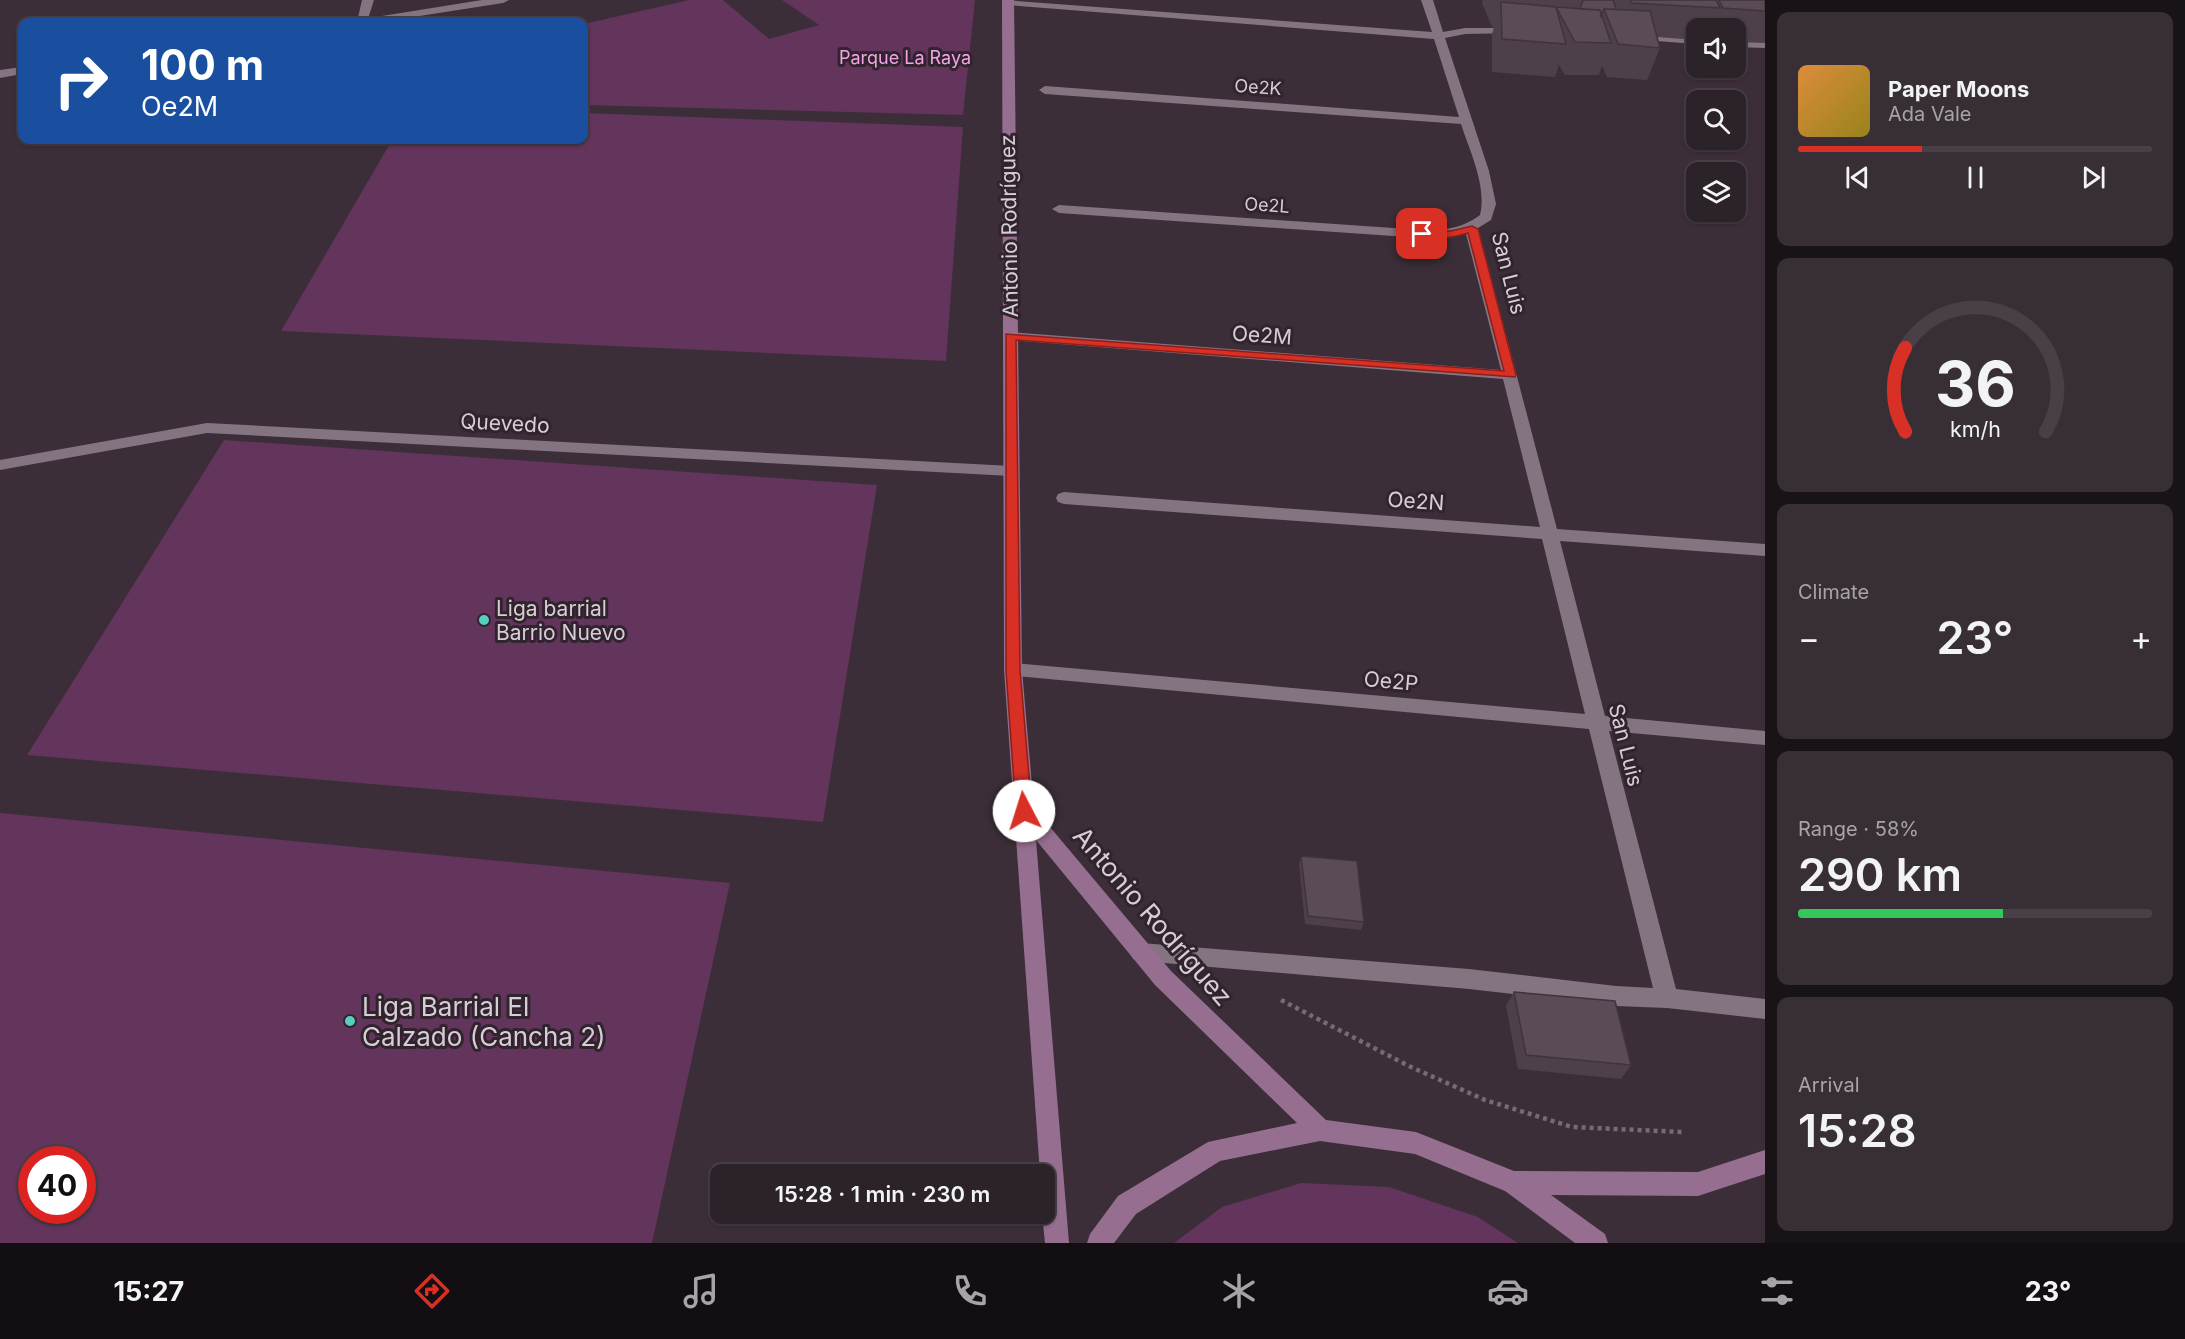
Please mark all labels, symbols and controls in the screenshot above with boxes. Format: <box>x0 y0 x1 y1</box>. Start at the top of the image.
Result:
map controls <box>1686 18 1746 222</box>
button: sound <box>1686 18 1746 78</box>
text: 100 m <box>141 39 264 90</box>
icon: right <box>42 42 120 120</box>
park label: Parque La Raya <box>839 47 971 68</box>
street label: Oe2K <box>1234 75 1282 99</box>
text: Paper Moons <box>1888 76 2029 102</box>
text: Oe2M <box>141 90 218 123</box>
button: search <box>1686 90 1746 150</box>
text: Ada Vale <box>1888 102 1971 126</box>
street label: Antonio Rodríguez <box>995 134 1023 318</box>
icon: previous <box>1841 161 1874 194</box>
icon: pause <box>1959 161 1992 194</box>
icon: next <box>2077 161 2110 194</box>
button: layers <box>1686 162 1746 222</box>
street label: Oe2L <box>1244 193 1290 217</box>
pin <box>1396 208 1447 259</box>
icon: arrive <box>1405 217 1438 250</box>
street label: San Luis <box>1487 229 1531 317</box>
street label: Oe2M <box>1231 320 1293 350</box>
text: 36 <box>1935 346 2015 421</box>
street label: Quevedo <box>460 408 550 438</box>
text: km/h <box>1950 417 2000 443</box>
street label: Oe2N <box>1387 487 1445 515</box>
text: Climate <box>1798 580 1869 604</box>
place label: Liga barrial Barrio Nuevo <box>496 596 626 645</box>
text: 23° <box>1937 610 2013 665</box>
marker: Liga barrial Barrio Nuevo <box>477 613 491 627</box>
text: − <box>1798 618 1820 658</box>
text: + <box>2130 618 2152 658</box>
street label: Oe2P <box>1363 666 1419 696</box>
street label: San Luis <box>1604 701 1648 789</box>
position arrow <box>992 779 1056 843</box>
text: Range · 58% <box>1798 817 1919 841</box>
street label: Antonio Rodríguez <box>1067 820 1239 1012</box>
text: 290 km <box>1798 847 1962 902</box>
place label: Liga Barrial El Calzado (Cancha 2) <box>362 991 606 1052</box>
marker: Liga Barrial El Calzado (Cancha 2) <box>343 1014 357 1028</box>
text: Arrival <box>1798 1073 1860 1097</box>
text: 15:28 <box>1798 1103 1917 1158</box>
speed limit sign: 40 <box>18 1146 96 1224</box>
text: 15:28 · 1 min · 230 m <box>775 1181 990 1207</box>
icon: directions <box>411 1270 453 1312</box>
icon: music <box>680 1270 722 1312</box>
icon: phone <box>949 1270 991 1312</box>
icon: climate <box>1218 1270 1260 1312</box>
icon: car <box>1487 1270 1529 1312</box>
icon: filters <box>1756 1270 1798 1312</box>
text: 15:27 <box>113 1275 184 1308</box>
text: 23° <box>2025 1275 2071 1308</box>

